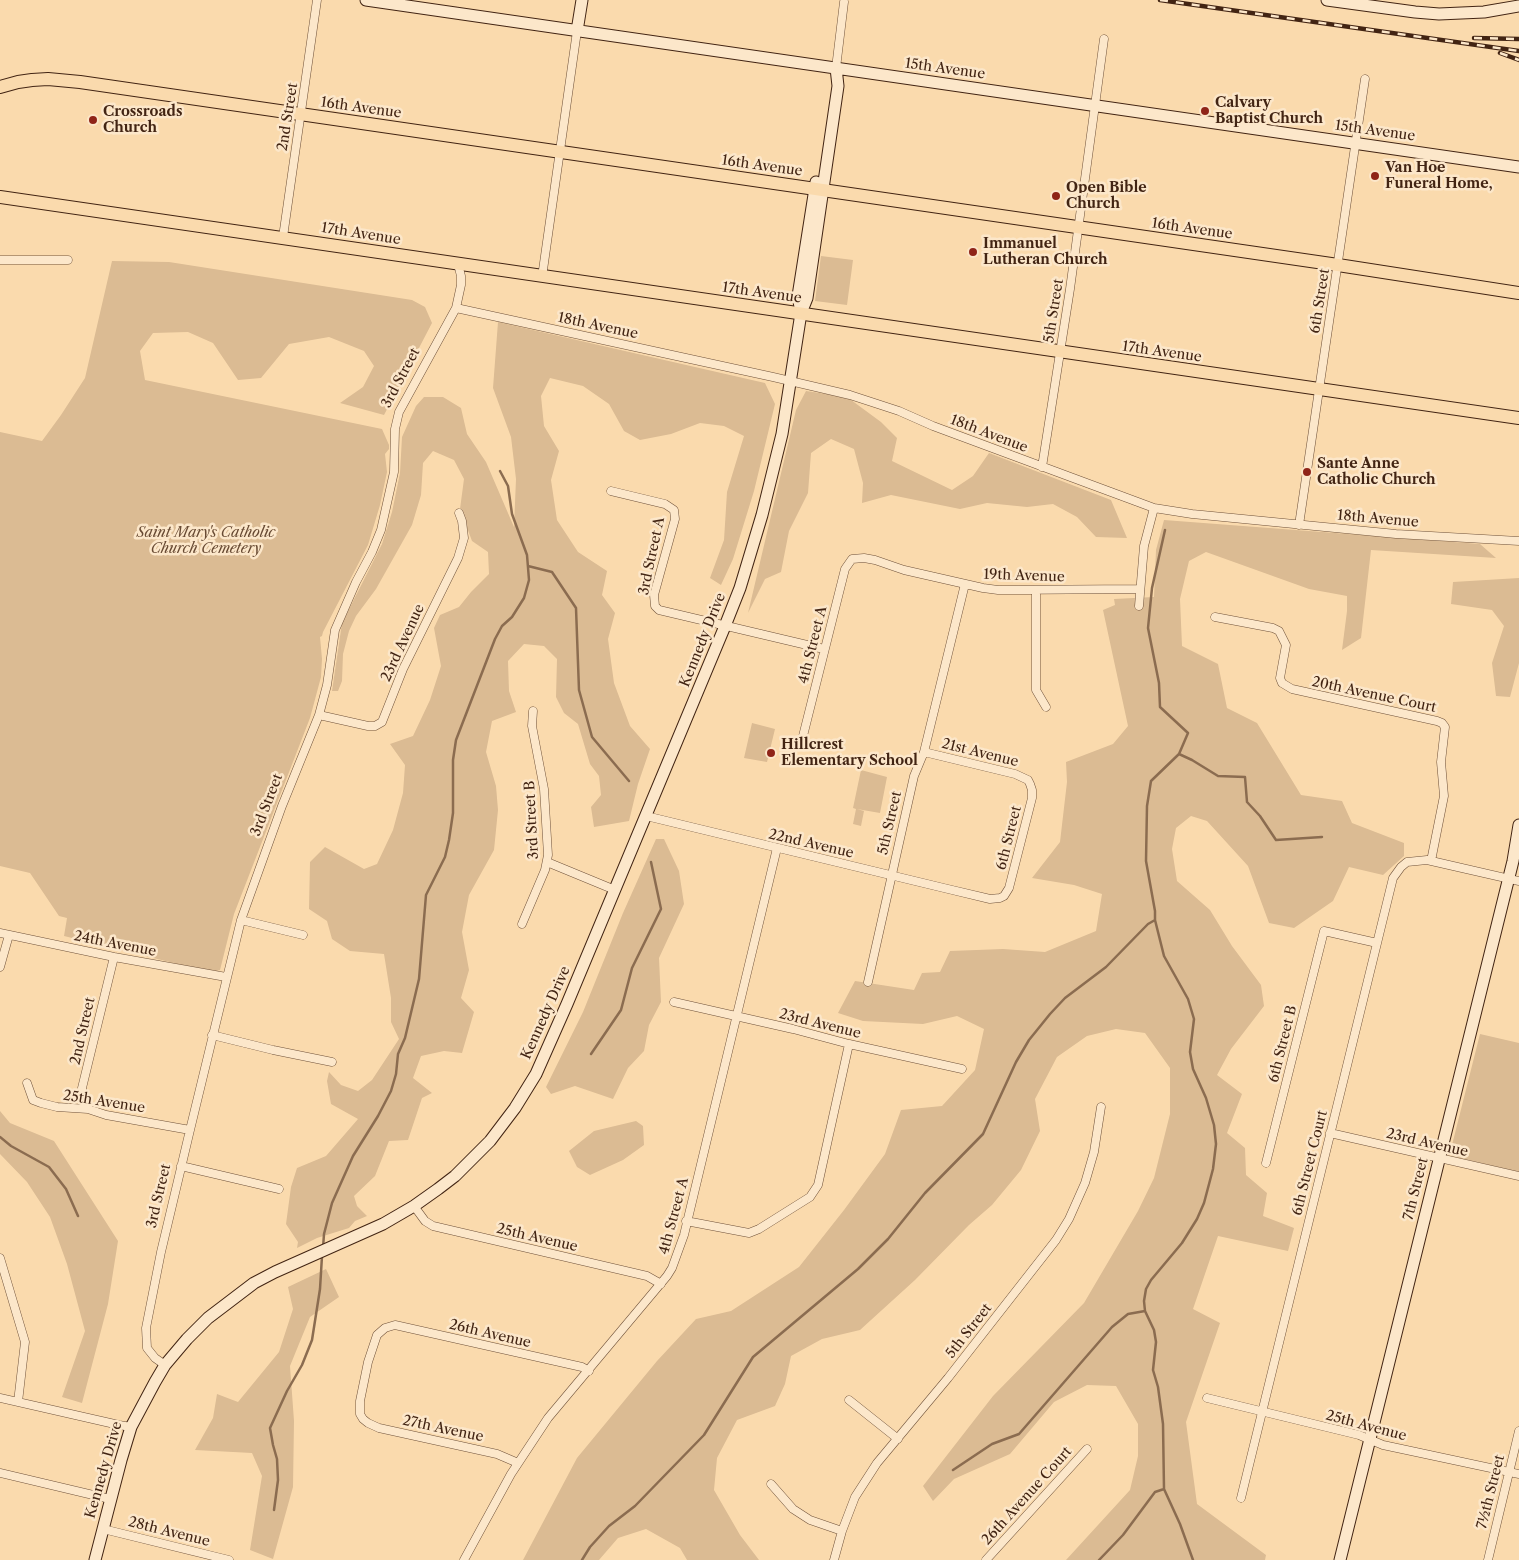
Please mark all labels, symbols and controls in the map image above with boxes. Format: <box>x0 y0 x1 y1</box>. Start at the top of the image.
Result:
street label: 15th Avenue <box>904 55 986 83</box>
street label: 2nd Street <box>274 82 302 152</box>
street label: 16th Avenue <box>320 94 402 122</box>
place label: Calvary Baptist Church <box>1215 95 1323 128</box>
place label: Crossroads Church <box>103 104 182 136</box>
marker: Calvary Baptist Church <box>1199 105 1211 117</box>
marker: Crossroads Church <box>87 114 99 126</box>
street label: 15th Avenue <box>1334 117 1416 145</box>
street label: 16th Avenue <box>721 152 803 180</box>
place label: Van Hoe Funeral Home, <box>1385 160 1493 192</box>
marker: Van Hoe Funeral Home, <box>1369 170 1381 182</box>
place label: Open Bible Church <box>1066 180 1147 212</box>
marker: Open Bible Church <box>1050 190 1062 202</box>
street label: 16th Avenue <box>1151 215 1233 243</box>
street label: 17th Avenue <box>320 219 402 249</box>
place label: Immanuel Lutheran Church <box>983 236 1108 268</box>
marker: Immanuel Lutheran Church <box>967 246 979 258</box>
street label: 6th Street <box>1307 267 1333 335</box>
street label: 5th Street <box>1041 278 1067 344</box>
street label: 17th Avenue <box>721 279 803 307</box>
street label: 18th Avenue <box>556 309 640 343</box>
street label: 17th Avenue <box>1121 338 1203 366</box>
street label: 3rd Street <box>378 345 424 411</box>
street label: 18th Avenue <box>948 412 1030 456</box>
place label: Sante Anne Catholic Church <box>1317 456 1436 488</box>
marker: Sante Anne Catholic Church <box>1301 466 1313 478</box>
street label: 18th Avenue <box>1337 507 1419 531</box>
street label: 3rd Street A <box>636 515 668 597</box>
park label: Saint Mary's Catholic Church Cemetery <box>137 525 275 558</box>
street label: 19th Avenue <box>983 566 1065 586</box>
street label: Kennedy Drive <box>676 590 730 690</box>
street label: 23rd Avenue <box>378 602 428 684</box>
street label: 4th Street A <box>795 604 831 686</box>
street label: 20th Avenue Court <box>1310 674 1438 716</box>
street label: 21st Avenue <box>940 735 1020 771</box>
place label: Hillcrest Elementary School <box>781 737 918 770</box>
marker: Hillcrest Elementary School <box>765 747 777 759</box>
street label: 3rd Street <box>247 771 287 839</box>
street label: 3rd Street B <box>522 780 542 860</box>
street label: 5th Street <box>875 790 905 856</box>
street label: 6th Street <box>993 804 1025 872</box>
street label: 22nd Avenue <box>767 826 855 862</box>
street label: 24th Avenue <box>72 928 158 960</box>
street label: Kennedy Drive <box>518 964 574 1062</box>
street label: 2nd Street <box>67 996 99 1066</box>
street label: 6th Street B <box>1265 1004 1301 1084</box>
street label: 23rd Avenue <box>777 1006 863 1042</box>
street label: 25th Avenue <box>62 1087 146 1117</box>
street label: 6th Street Court <box>1289 1109 1331 1217</box>
street label: 23rd Avenue <box>1384 1125 1470 1161</box>
street label: 7th Street <box>1400 1156 1432 1222</box>
street label: 3rd Street <box>143 1162 175 1230</box>
street label: 4th Street A <box>656 1176 692 1256</box>
street label: 25th Avenue <box>495 1220 579 1256</box>
street label: 5th Street <box>942 1300 996 1362</box>
street label: 26th Avenue <box>447 1316 533 1352</box>
street label: 25th Avenue <box>1324 1407 1408 1445</box>
street label: 27th Avenue <box>401 1412 485 1446</box>
street label: Kennedy Drive <box>82 1420 126 1520</box>
street label: 26th Avenue Court <box>979 1444 1075 1548</box>
street label: 7½th Street <box>1474 1453 1508 1531</box>
street label: 28th Avenue <box>126 1514 212 1550</box>

